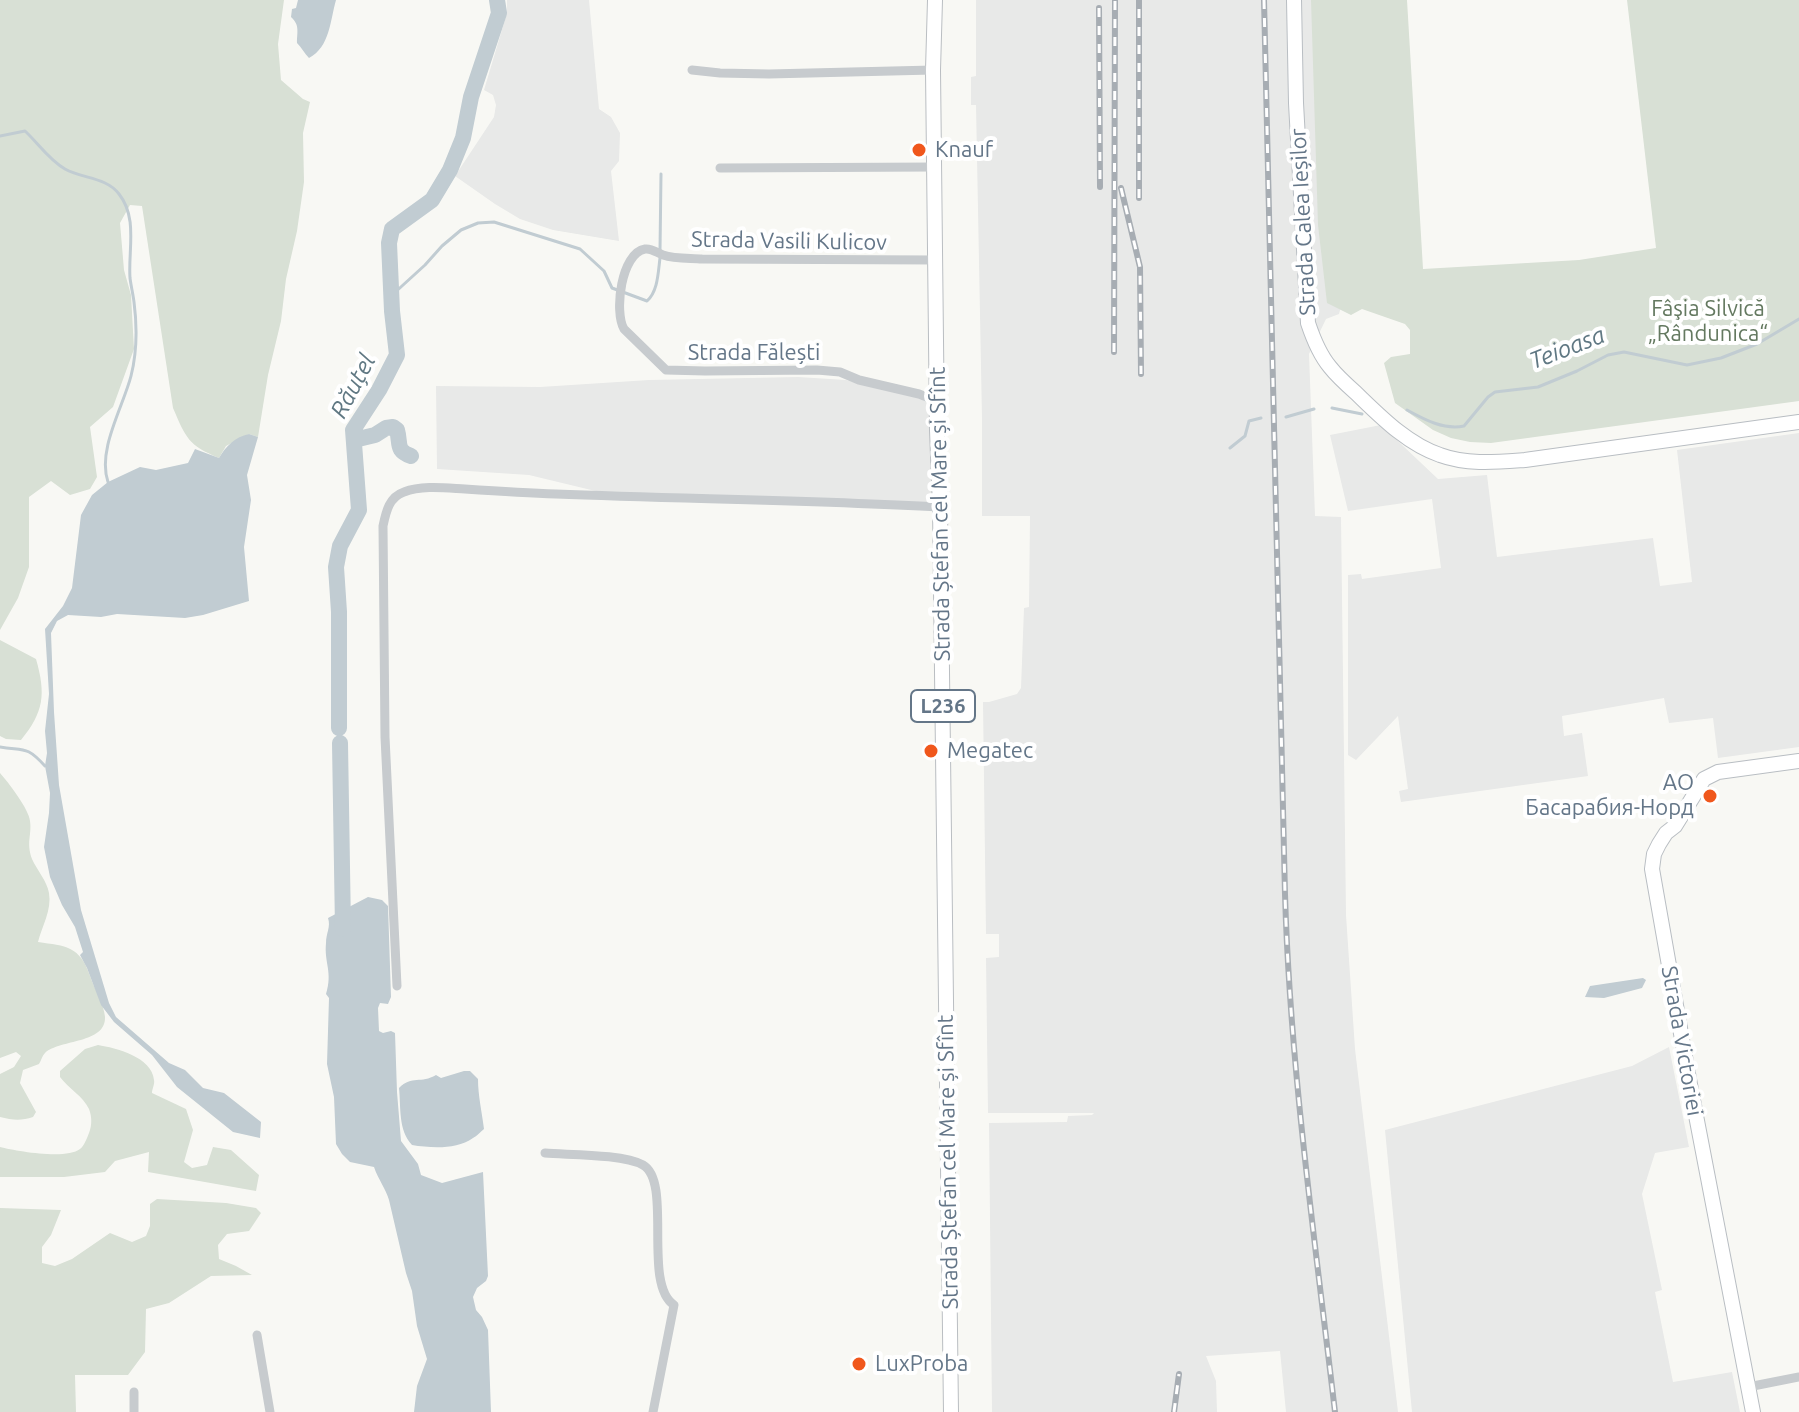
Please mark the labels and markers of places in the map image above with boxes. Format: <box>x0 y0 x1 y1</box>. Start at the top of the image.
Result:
place label: Knauf <box>935 137 993 163</box>
marker: Knauf <box>910 141 928 159</box>
place label: Megatec <box>947 738 1033 764</box>
marker: Megatec <box>922 742 940 760</box>
place label: АО Басарабия-Норд <box>1525 770 1694 822</box>
marker: АО Басарабия-Норд <box>1701 787 1719 805</box>
place label: LuxProba <box>875 1351 968 1377</box>
marker: LuxProba <box>850 1355 868 1373</box>

